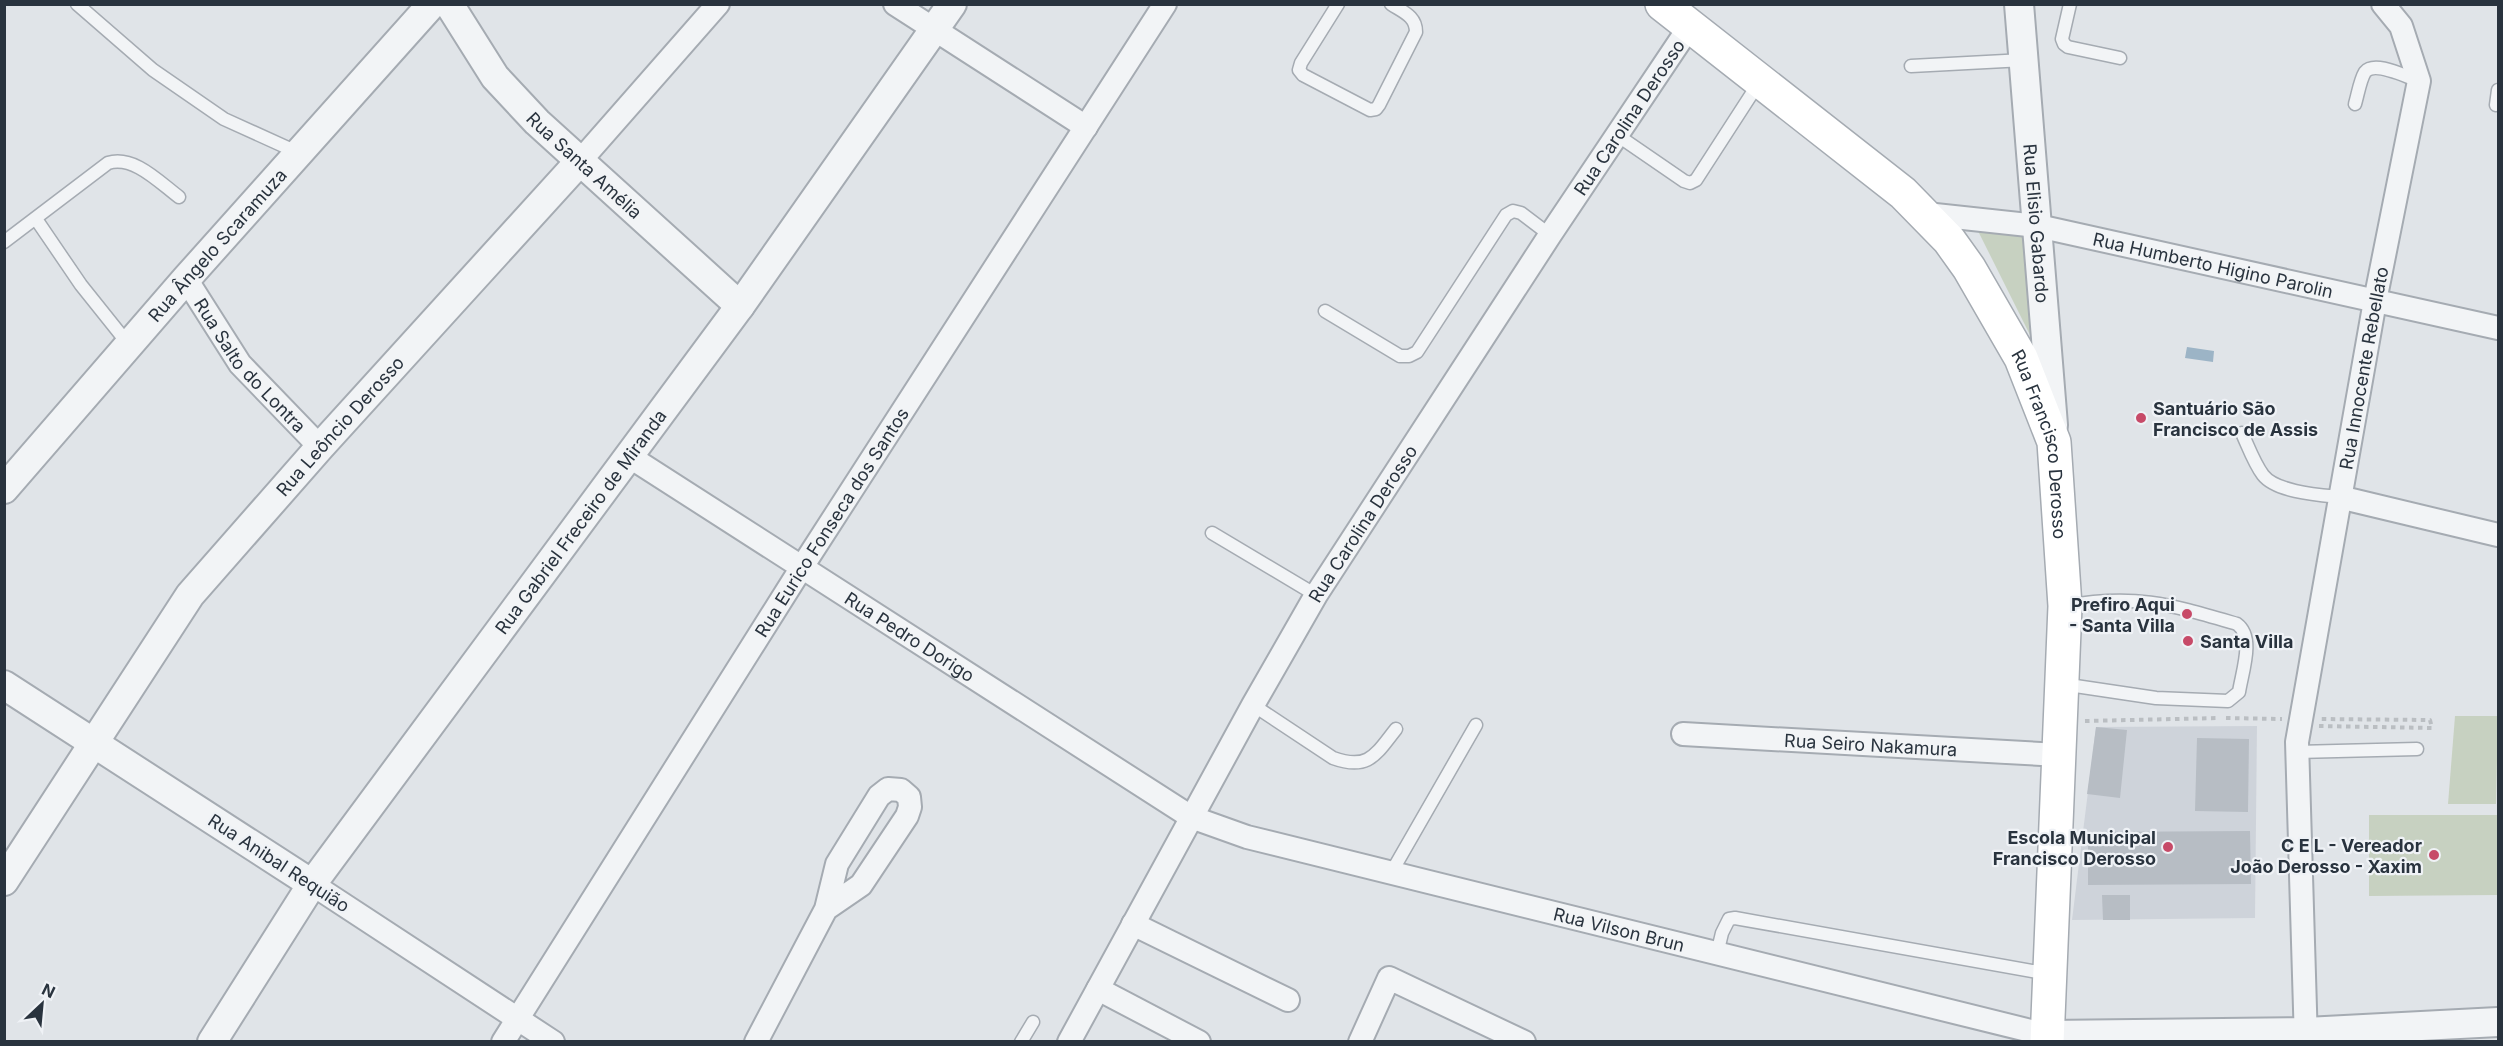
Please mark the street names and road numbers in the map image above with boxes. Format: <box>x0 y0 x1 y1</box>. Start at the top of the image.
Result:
street label: Rua Carolina Derosso <box>1569 35 1689 199</box>
street label: Rua Santa Amélia <box>522 107 647 223</box>
street label: Rua Elisio Gabardo <box>2020 143 2054 304</box>
street label: Rua Ângelo Scaramuza <box>143 164 290 326</box>
street label: Rua Humberto Higino Parolin <box>2091 228 2335 302</box>
street label: Rua Innocente Rebellato <box>2335 265 2392 471</box>
street label: Rua Salto do Lontra <box>190 294 310 437</box>
street label: Rua Francisco Derosso <box>2008 345 2071 540</box>
street label: Rua Leôncio Derosso <box>272 352 408 500</box>
street label: Rua Eurico Fonseca dos Santos <box>750 403 913 641</box>
street label: Rua Gabriel Freceiro de Miranda <box>490 405 670 638</box>
street label: Rua Carolina Derosso <box>1304 441 1421 606</box>
street label: Rua Pedro Dorigo <box>841 587 978 686</box>
street label: Rua Seiro Nakamura <box>1784 729 1958 760</box>
street label: Rua Anibal Requião <box>204 809 354 917</box>
street label: Rua Vilson Brun <box>1551 903 1687 955</box>

